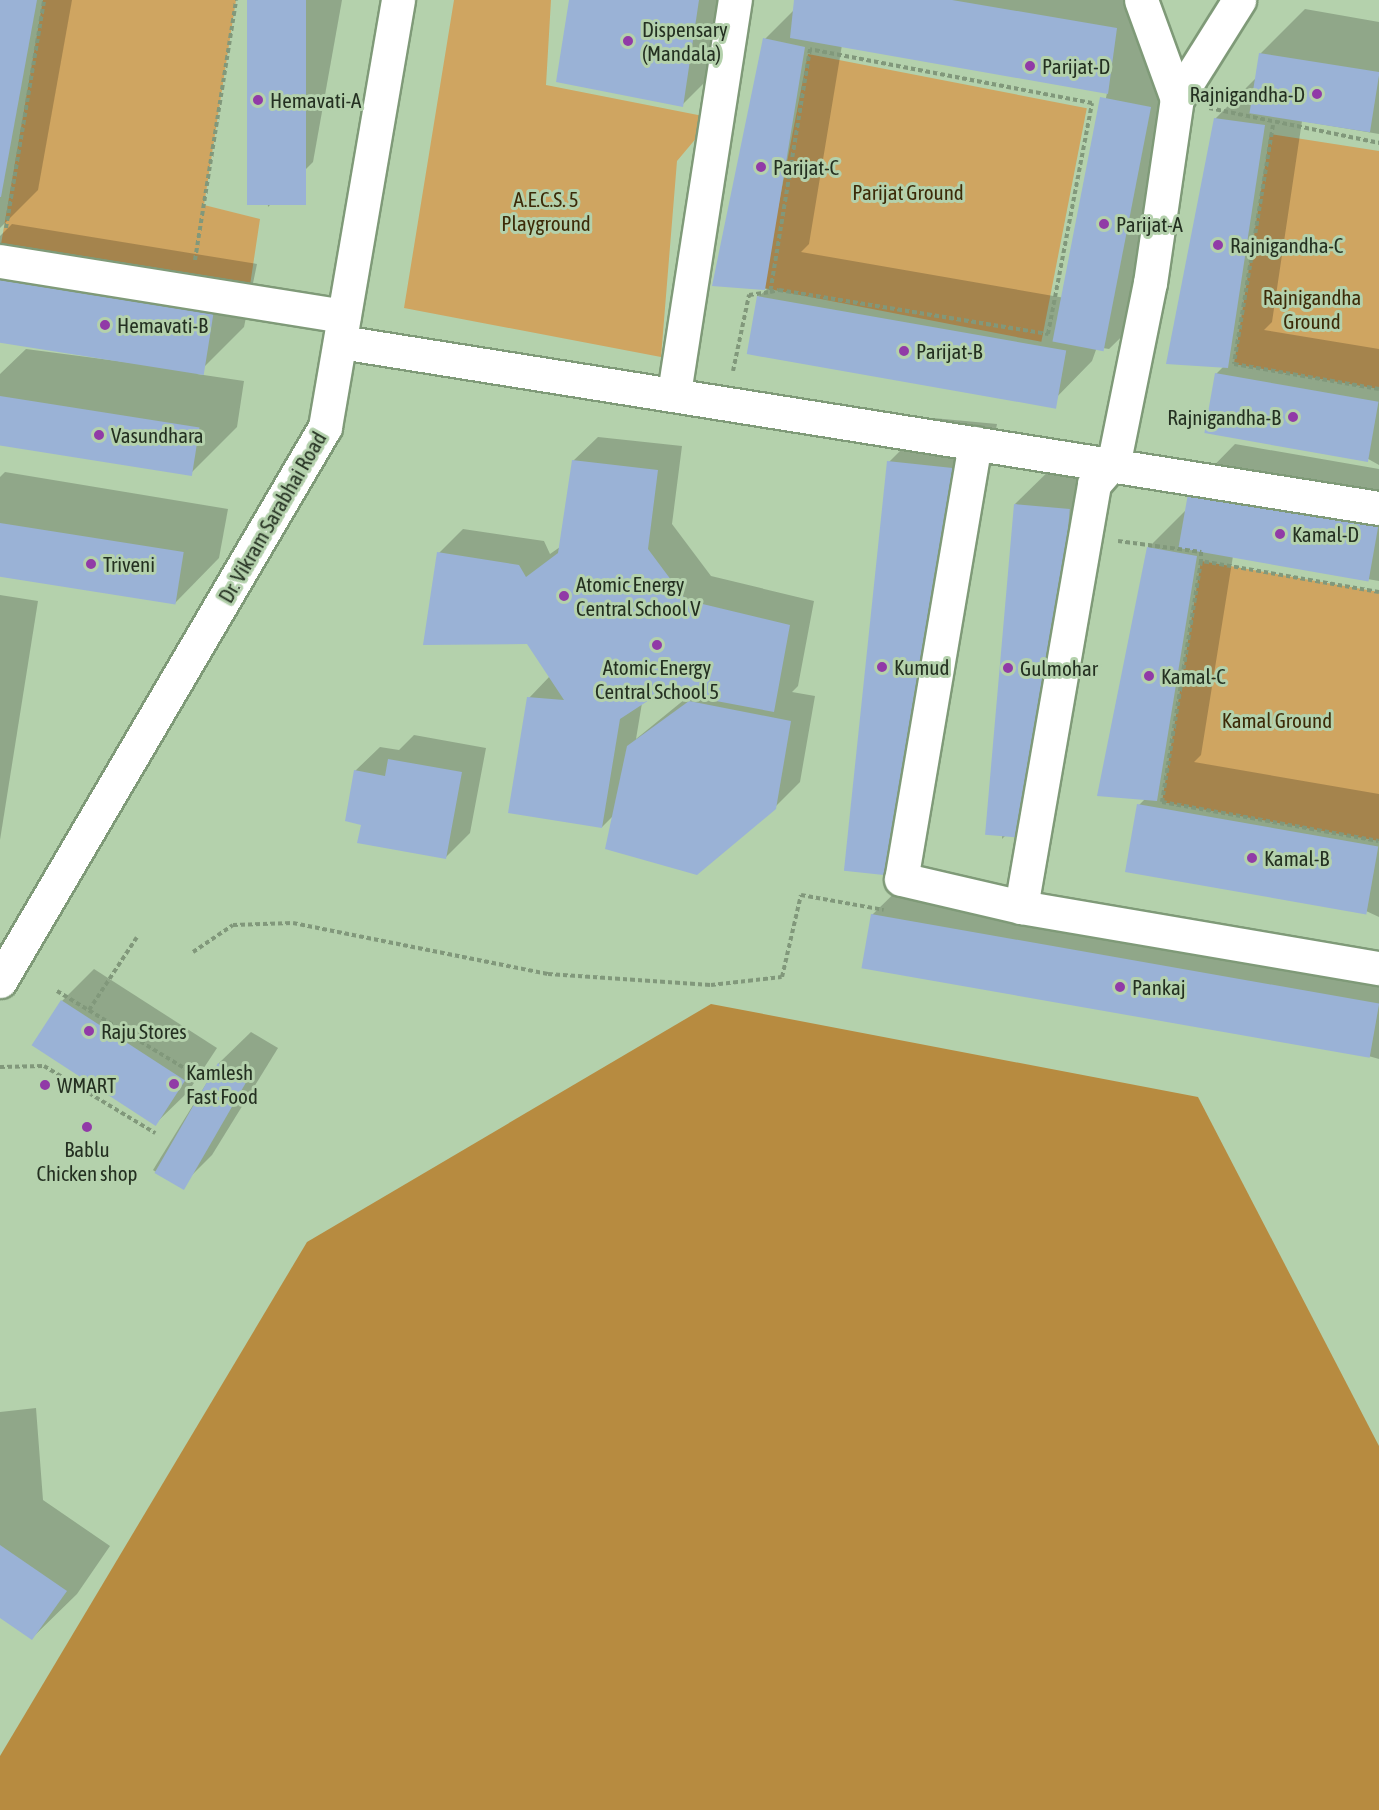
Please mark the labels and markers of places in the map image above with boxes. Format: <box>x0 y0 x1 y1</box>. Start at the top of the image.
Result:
place label: Dispensary (Mandala) <box>642 16 728 66</box>
marker: Dispensary (Mandala) <box>619 32 637 50</box>
place label: Parijat-D <box>1042 53 1110 79</box>
marker: Parijat-D <box>1023 59 1037 73</box>
place label: Rajnigandha-D <box>1189 81 1305 107</box>
place label: Hemavati-A <box>270 87 361 113</box>
marker: Rajnigandha-D <box>1310 87 1324 101</box>
marker: Hemavati-A <box>251 93 265 107</box>
place label: Parijat-C <box>773 154 839 180</box>
marker: Parijat-C <box>754 160 768 174</box>
place label: Parijat-A <box>1116 211 1183 237</box>
marker: Parijat-A <box>1097 217 1111 231</box>
place label: Rajnigandha-C <box>1230 232 1343 258</box>
marker: Rajnigandha-C <box>1211 238 1225 252</box>
place label: Hemavati-B <box>117 312 208 338</box>
marker: Hemavati-B <box>98 318 112 332</box>
place label: Parijat-B <box>916 338 983 364</box>
marker: Parijat-B <box>897 344 911 358</box>
place label: Rajnigandha-B <box>1167 404 1281 430</box>
marker: Rajnigandha-B <box>1286 410 1300 424</box>
place label: Vasundhara <box>111 422 204 448</box>
marker: Vasundhara <box>92 428 106 442</box>
place label: Kamal-D <box>1292 521 1359 547</box>
marker: Kamal-D <box>1273 527 1287 541</box>
place label: Triveni <box>103 551 155 577</box>
marker: Triveni <box>84 557 98 571</box>
place label: Atomic Energy Central School V <box>576 571 700 621</box>
marker: Atomic Energy Central School V <box>557 589 571 603</box>
marker: Atomic Energy Central School 5 <box>650 638 664 652</box>
place label: Atomic Energy Central School 5 <box>595 654 719 704</box>
place label: Kumud <box>894 654 949 680</box>
place label: Gulmohar <box>1020 655 1098 681</box>
marker: Kumud <box>875 660 889 674</box>
marker: Gulmohar <box>1001 661 1015 675</box>
place label: Kamal-C <box>1161 663 1226 689</box>
marker: Kamal-C <box>1142 669 1156 683</box>
place label: Kamal-B <box>1264 845 1329 871</box>
marker: Kamal-B <box>1245 851 1259 865</box>
place label: Pankaj <box>1132 974 1186 1000</box>
marker: Pankaj <box>1113 980 1127 994</box>
place label: Raju Stores <box>101 1018 187 1044</box>
marker: Raju Stores <box>82 1024 96 1038</box>
place label: Kamlesh Fast Food <box>186 1059 258 1109</box>
place label: WMART <box>57 1072 116 1098</box>
marker: Kamlesh Fast Food <box>167 1077 181 1091</box>
marker: WMART <box>38 1078 52 1092</box>
marker: Bablu Chicken shop <box>80 1120 94 1134</box>
place label: Bablu Chicken shop <box>36 1136 138 1186</box>

